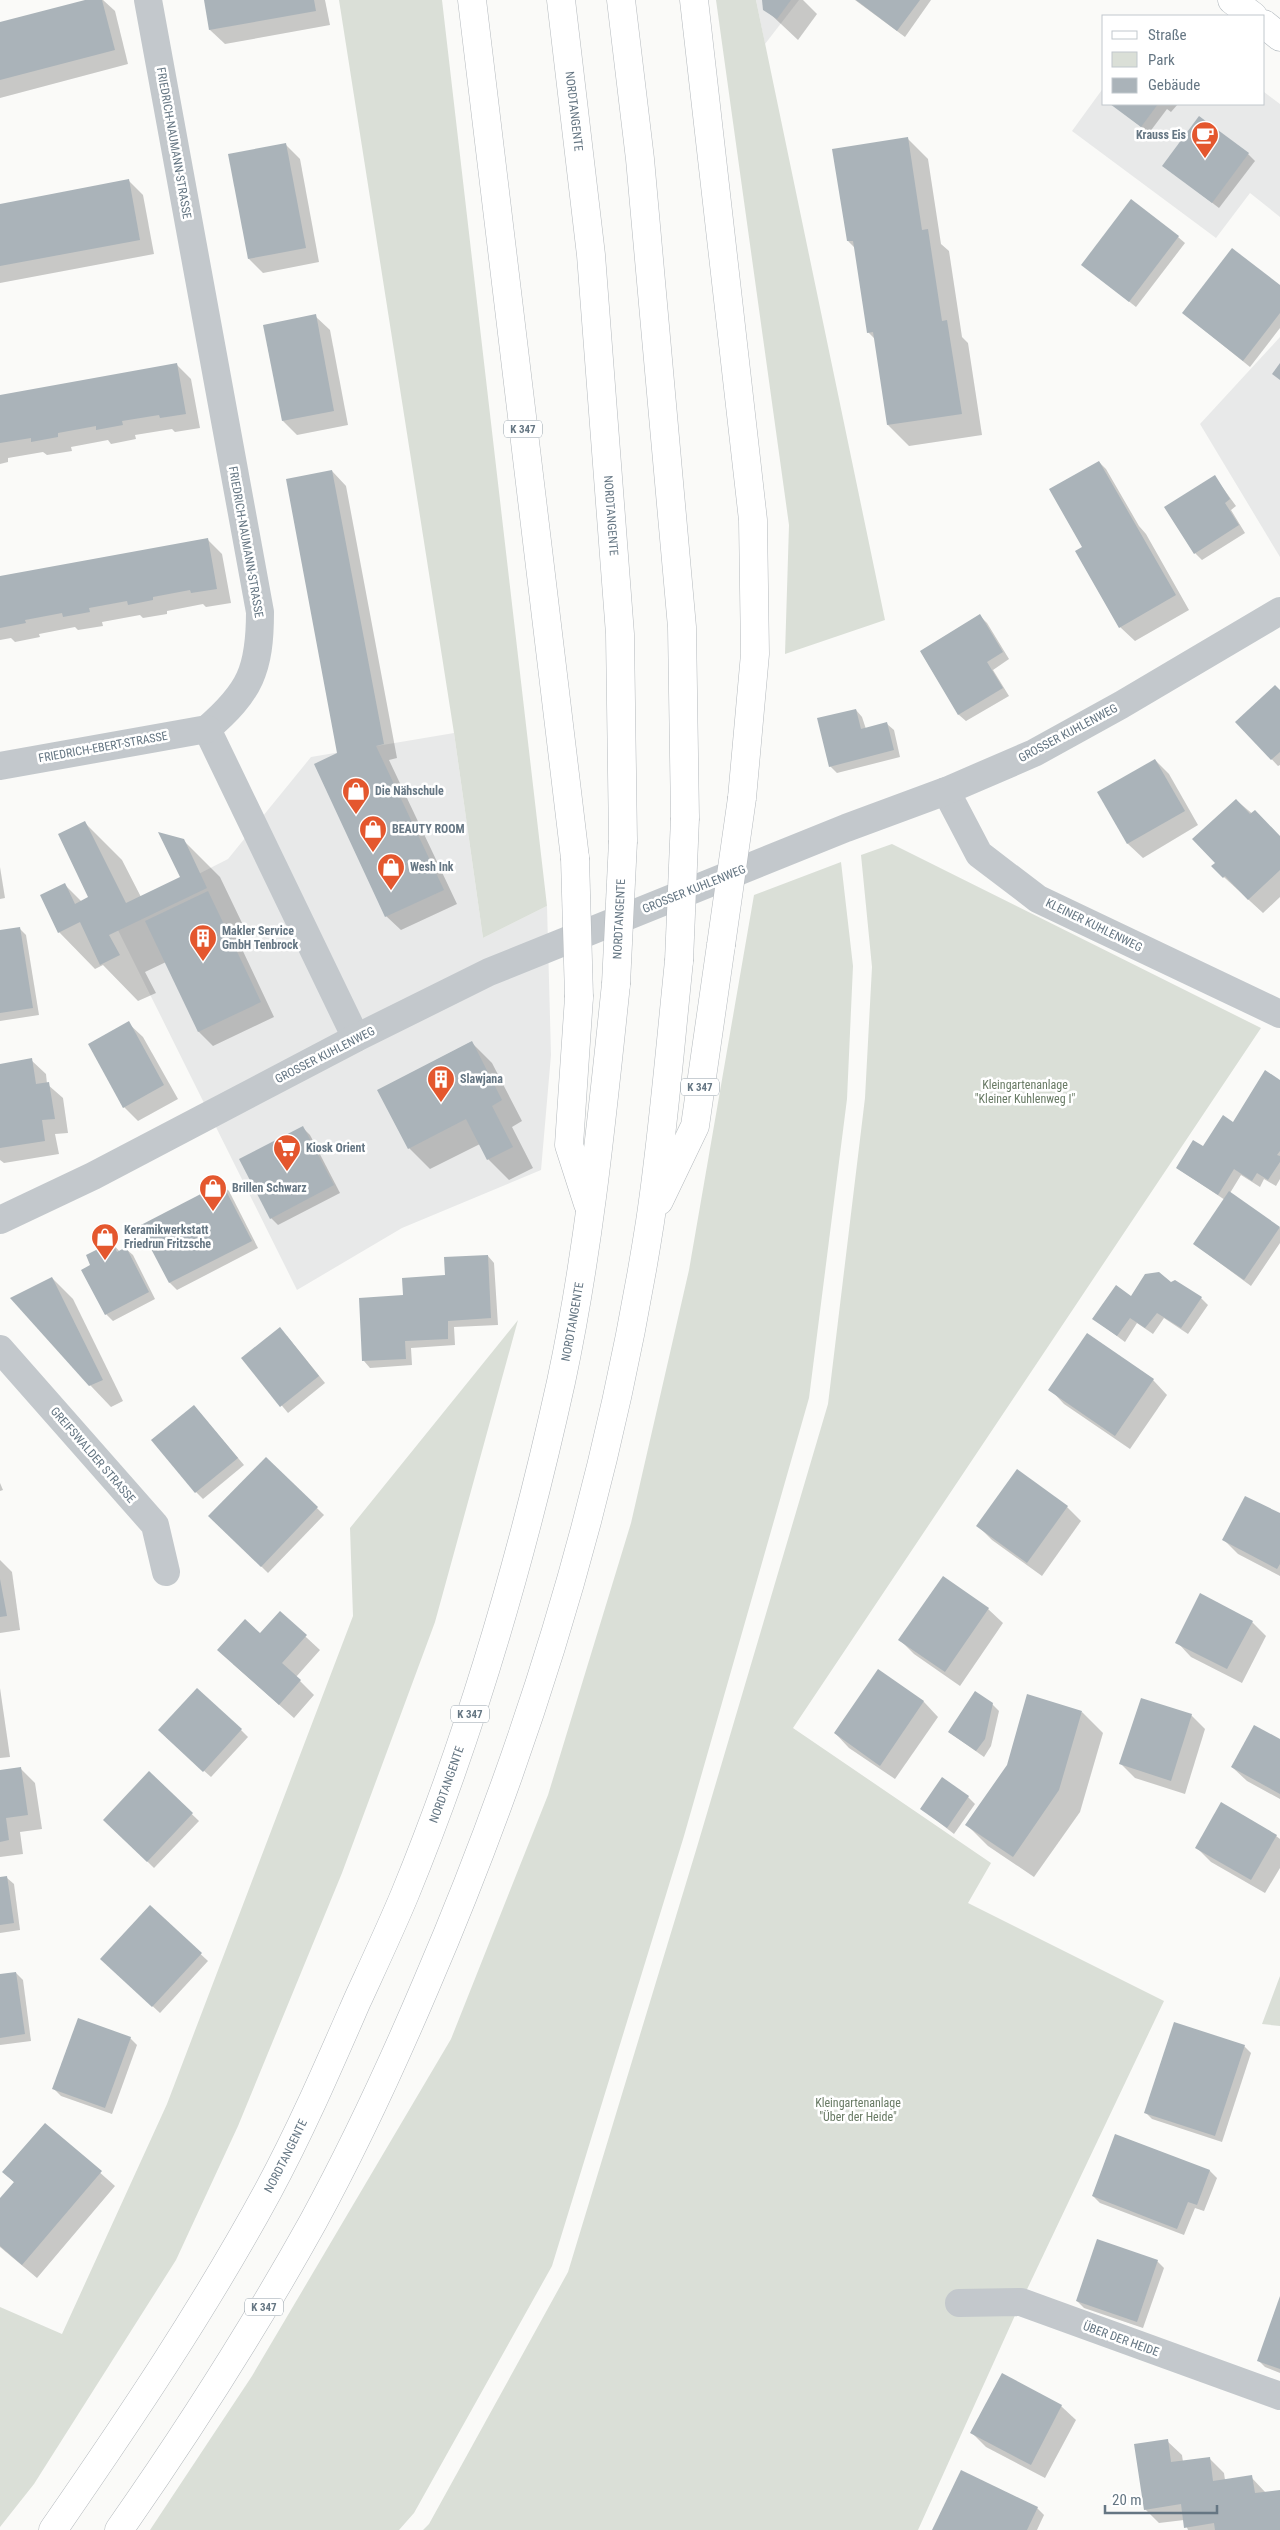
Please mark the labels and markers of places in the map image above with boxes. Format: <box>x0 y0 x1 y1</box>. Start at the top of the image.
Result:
cafe icon: Krauss Eis <box>1190 120 1220 159</box>
place label: Krauss Eis <box>1136 128 1187 142</box>
shop icon: Die Nähschule <box>341 776 371 815</box>
place label: Die Nähschule <box>375 784 444 798</box>
shop icon: BEAUTY ROOM <box>358 814 388 853</box>
place label: BEAUTY ROOM <box>392 822 465 836</box>
shop icon: Wesh Ink <box>376 852 406 891</box>
place label: Wesh Ink <box>410 860 454 874</box>
building icon: Makler Service GmbH Tenbrock <box>188 923 218 962</box>
place label: Makler Service GmbH Tenbrock <box>222 924 298 952</box>
building icon: Slawjana <box>426 1064 456 1103</box>
place label: Slawjana <box>460 1072 503 1086</box>
supermarket icon: Kiosk Orient <box>272 1133 302 1172</box>
place label: Kiosk Orient <box>306 1141 365 1155</box>
shop icon: Brillen Schwarz <box>198 1173 228 1212</box>
place label: Brillen Schwarz <box>232 1181 307 1195</box>
shop icon: Keramikwerkstatt Friedrun Fritzsche <box>90 1222 120 1261</box>
place label: Keramikwerkstatt Friedrun Fritzsche <box>124 1223 211 1251</box>

